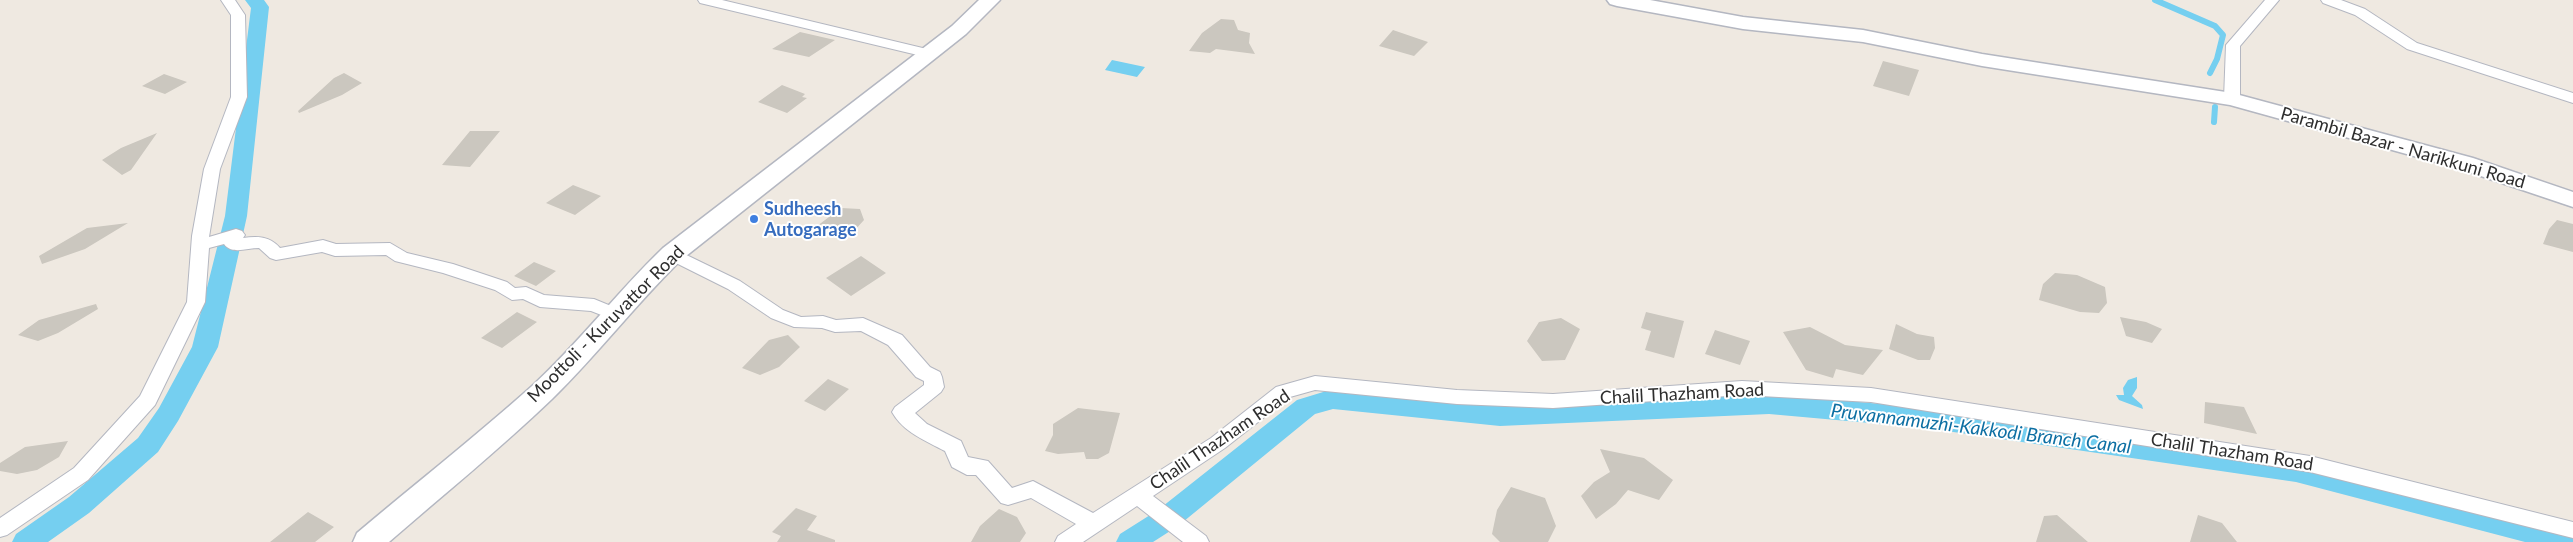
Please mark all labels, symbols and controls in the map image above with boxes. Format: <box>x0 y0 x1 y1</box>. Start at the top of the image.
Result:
street label: Parambil Bazar - Narikkuni Road <box>2278 103 2528 193</box>
place label: Sudheesh Autogarage <box>764 198 857 240</box>
marker: Sudheesh Autogarage <box>748 213 760 225</box>
street label: Moottoli - Kuruvattor Road <box>523 241 689 407</box>
street label: Chalil Thazham Road <box>1599 379 1765 409</box>
street label: Chalil Thazham Road <box>1146 385 1294 495</box>
water label: Pruvannamuzhi-Kakkodi Branch Canal <box>1830 399 2132 459</box>
street label: Chalil Thazham Road <box>2149 428 2315 476</box>

